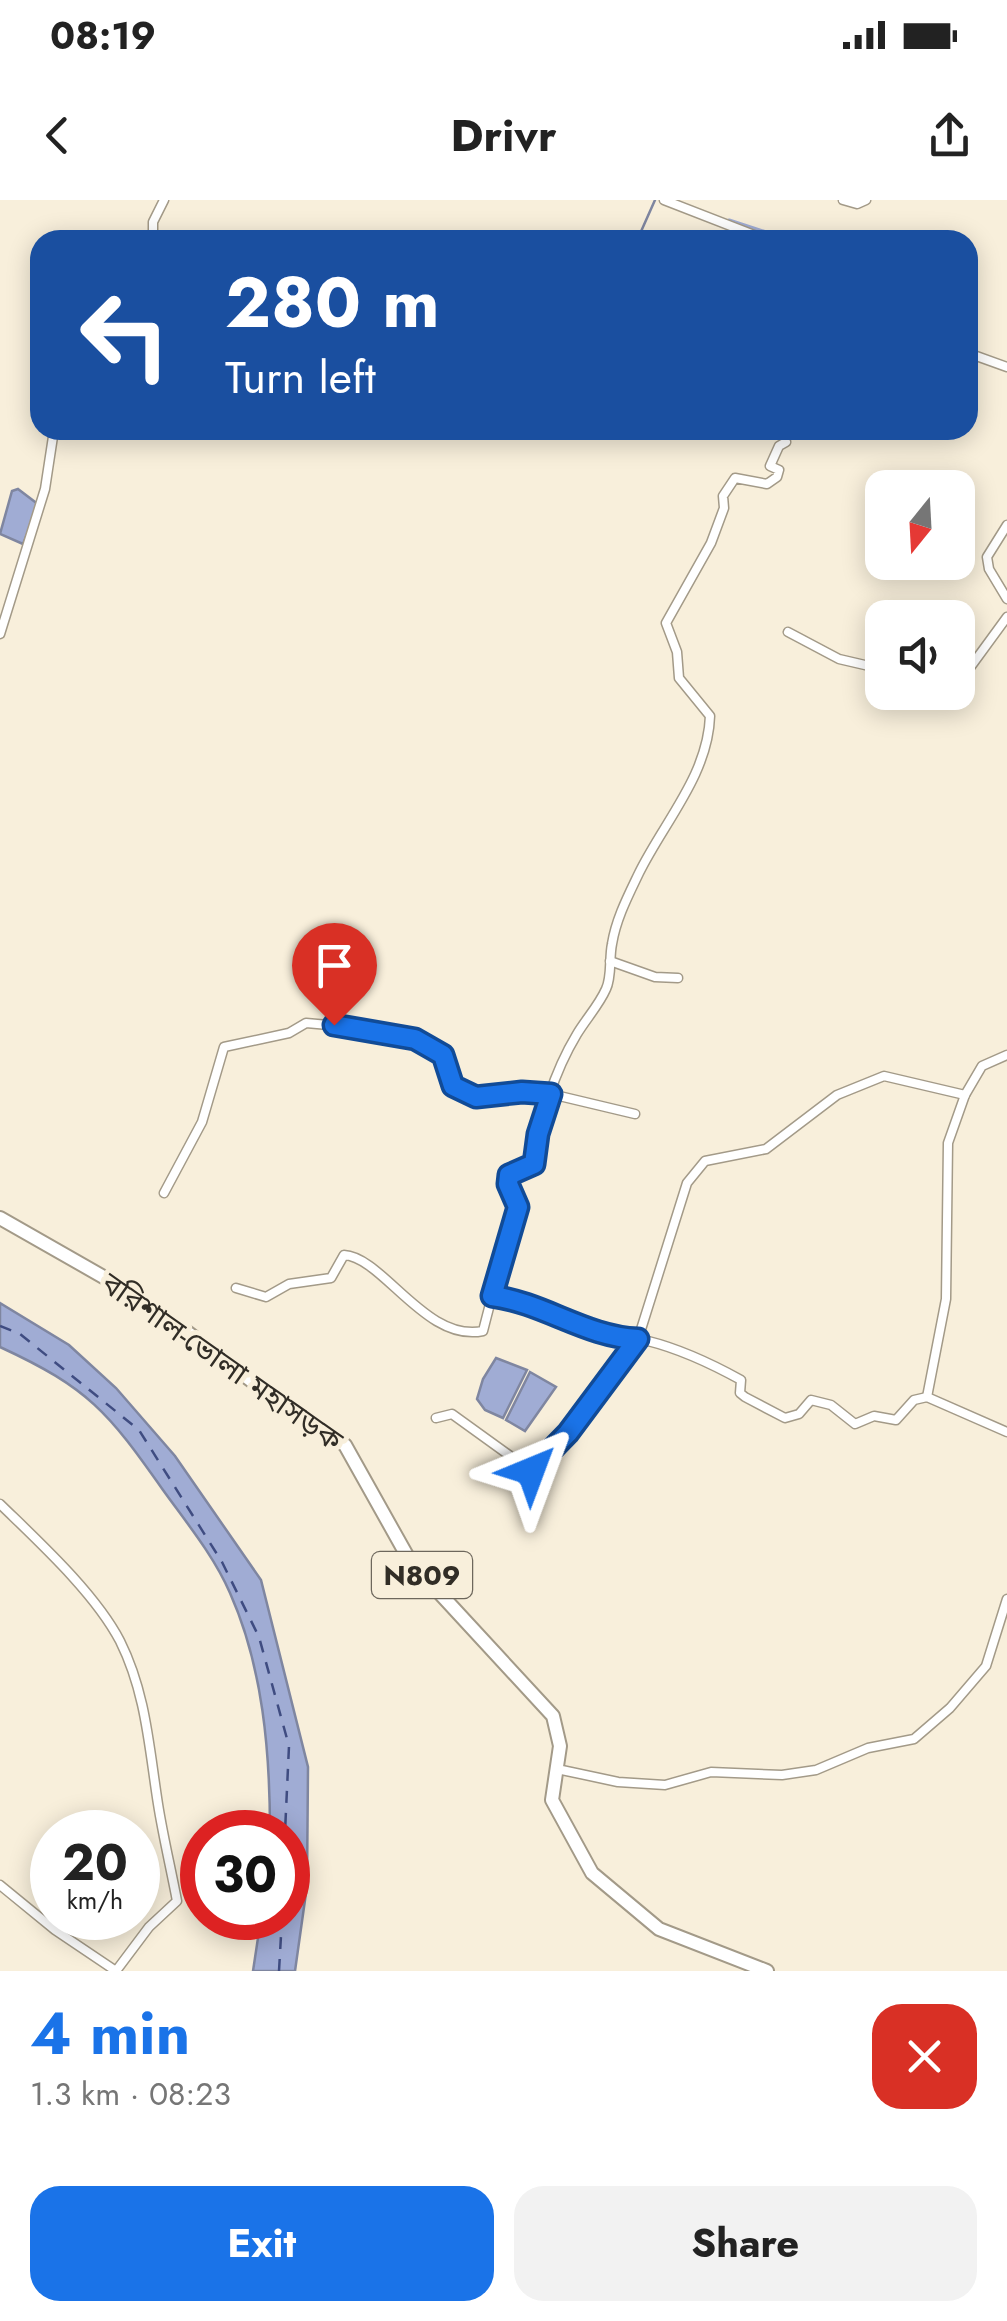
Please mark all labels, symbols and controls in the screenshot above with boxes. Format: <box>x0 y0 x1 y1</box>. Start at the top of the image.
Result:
text: 08:19 <box>50 8 156 63</box>
text: Drivr <box>450 103 557 168</box>
icon: back <box>30 108 85 163</box>
icon: share <box>922 108 977 163</box>
text: 280 m <box>225 252 440 353</box>
icon: left <box>60 270 190 400</box>
text: Turn left <box>225 345 376 410</box>
north arrow <box>865 470 975 580</box>
map controls <box>865 470 975 710</box>
button: sound <box>865 600 975 710</box>
pin <box>292 923 377 1026</box>
icon: arrive <box>307 938 362 993</box>
street label: বরিশাল-ভোলা মহাসড়ক <box>92 1261 352 1462</box>
position arrow <box>479 1419 583 1523</box>
road number: N809 <box>372 1552 472 1598</box>
speed limit sign: 30 <box>180 1810 310 1940</box>
text: 20 <box>62 1826 128 1899</box>
text: km/h <box>67 1882 123 1918</box>
text: 4 min <box>30 1990 190 2077</box>
button: close <box>872 2004 977 2109</box>
text: 1.3 km · 08:23 <box>30 2071 231 2117</box>
button: Exit <box>30 2186 494 2301</box>
button: Share <box>514 2186 977 2301</box>

